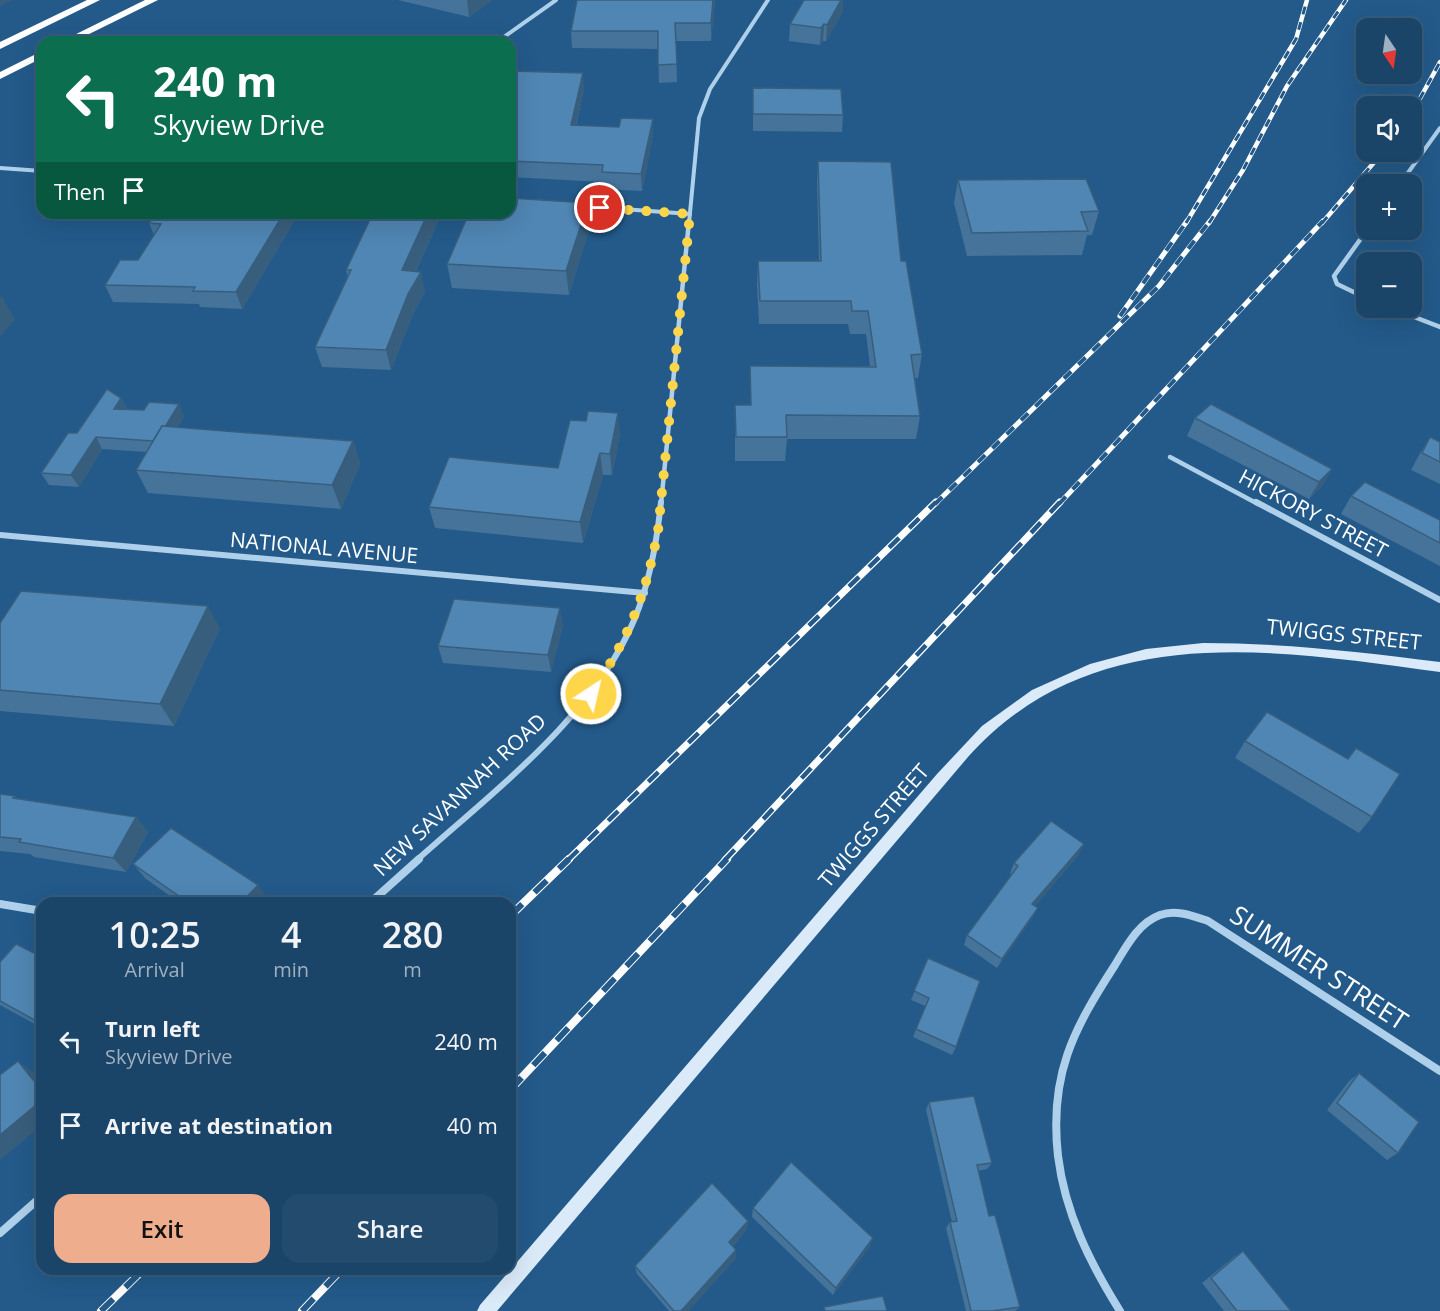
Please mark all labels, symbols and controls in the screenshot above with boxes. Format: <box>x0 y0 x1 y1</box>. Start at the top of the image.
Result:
north arrow <box>1356 18 1422 84</box>
map controls <box>1356 18 1422 318</box>
text: 240 m <box>153 52 277 109</box>
icon: left <box>54 60 132 138</box>
button: sound <box>1356 96 1422 162</box>
text: Skyview Drive <box>153 106 325 143</box>
icon: arrive <box>117 174 150 207</box>
button: + <box>1356 174 1422 240</box>
text: Then <box>54 176 105 206</box>
pin <box>574 182 625 233</box>
icon: arrive <box>583 191 616 224</box>
button: − <box>1356 252 1422 318</box>
street label: HICKORY STREET <box>1234 462 1393 564</box>
street label: NATIONAL AVENUE <box>229 525 419 569</box>
street label: TWIGGS STREET <box>1265 612 1423 656</box>
position arrow <box>559 662 623 726</box>
street label: NEW SAVANNAH ROAD <box>367 707 552 882</box>
street label: TWIGGS STREET <box>812 757 935 893</box>
street label: SUMMER STREET <box>1224 896 1416 1038</box>
text: 10:25 <box>109 910 201 959</box>
text: 4 <box>281 910 302 959</box>
text: 280 <box>382 910 443 959</box>
text: Arrival <box>125 956 185 983</box>
text: min <box>273 956 309 983</box>
text: m <box>403 956 422 983</box>
text: Turn left <box>105 1013 200 1043</box>
icon: left <box>54 1025 87 1058</box>
text: 240 m <box>434 1026 498 1056</box>
text: Skyview Drive <box>105 1043 232 1070</box>
icon: arrive <box>54 1109 87 1142</box>
text: Arrive at destination <box>105 1110 333 1140</box>
text: 40 m <box>447 1110 498 1140</box>
button: Exit <box>54 1194 270 1263</box>
button: Share <box>282 1194 498 1263</box>

